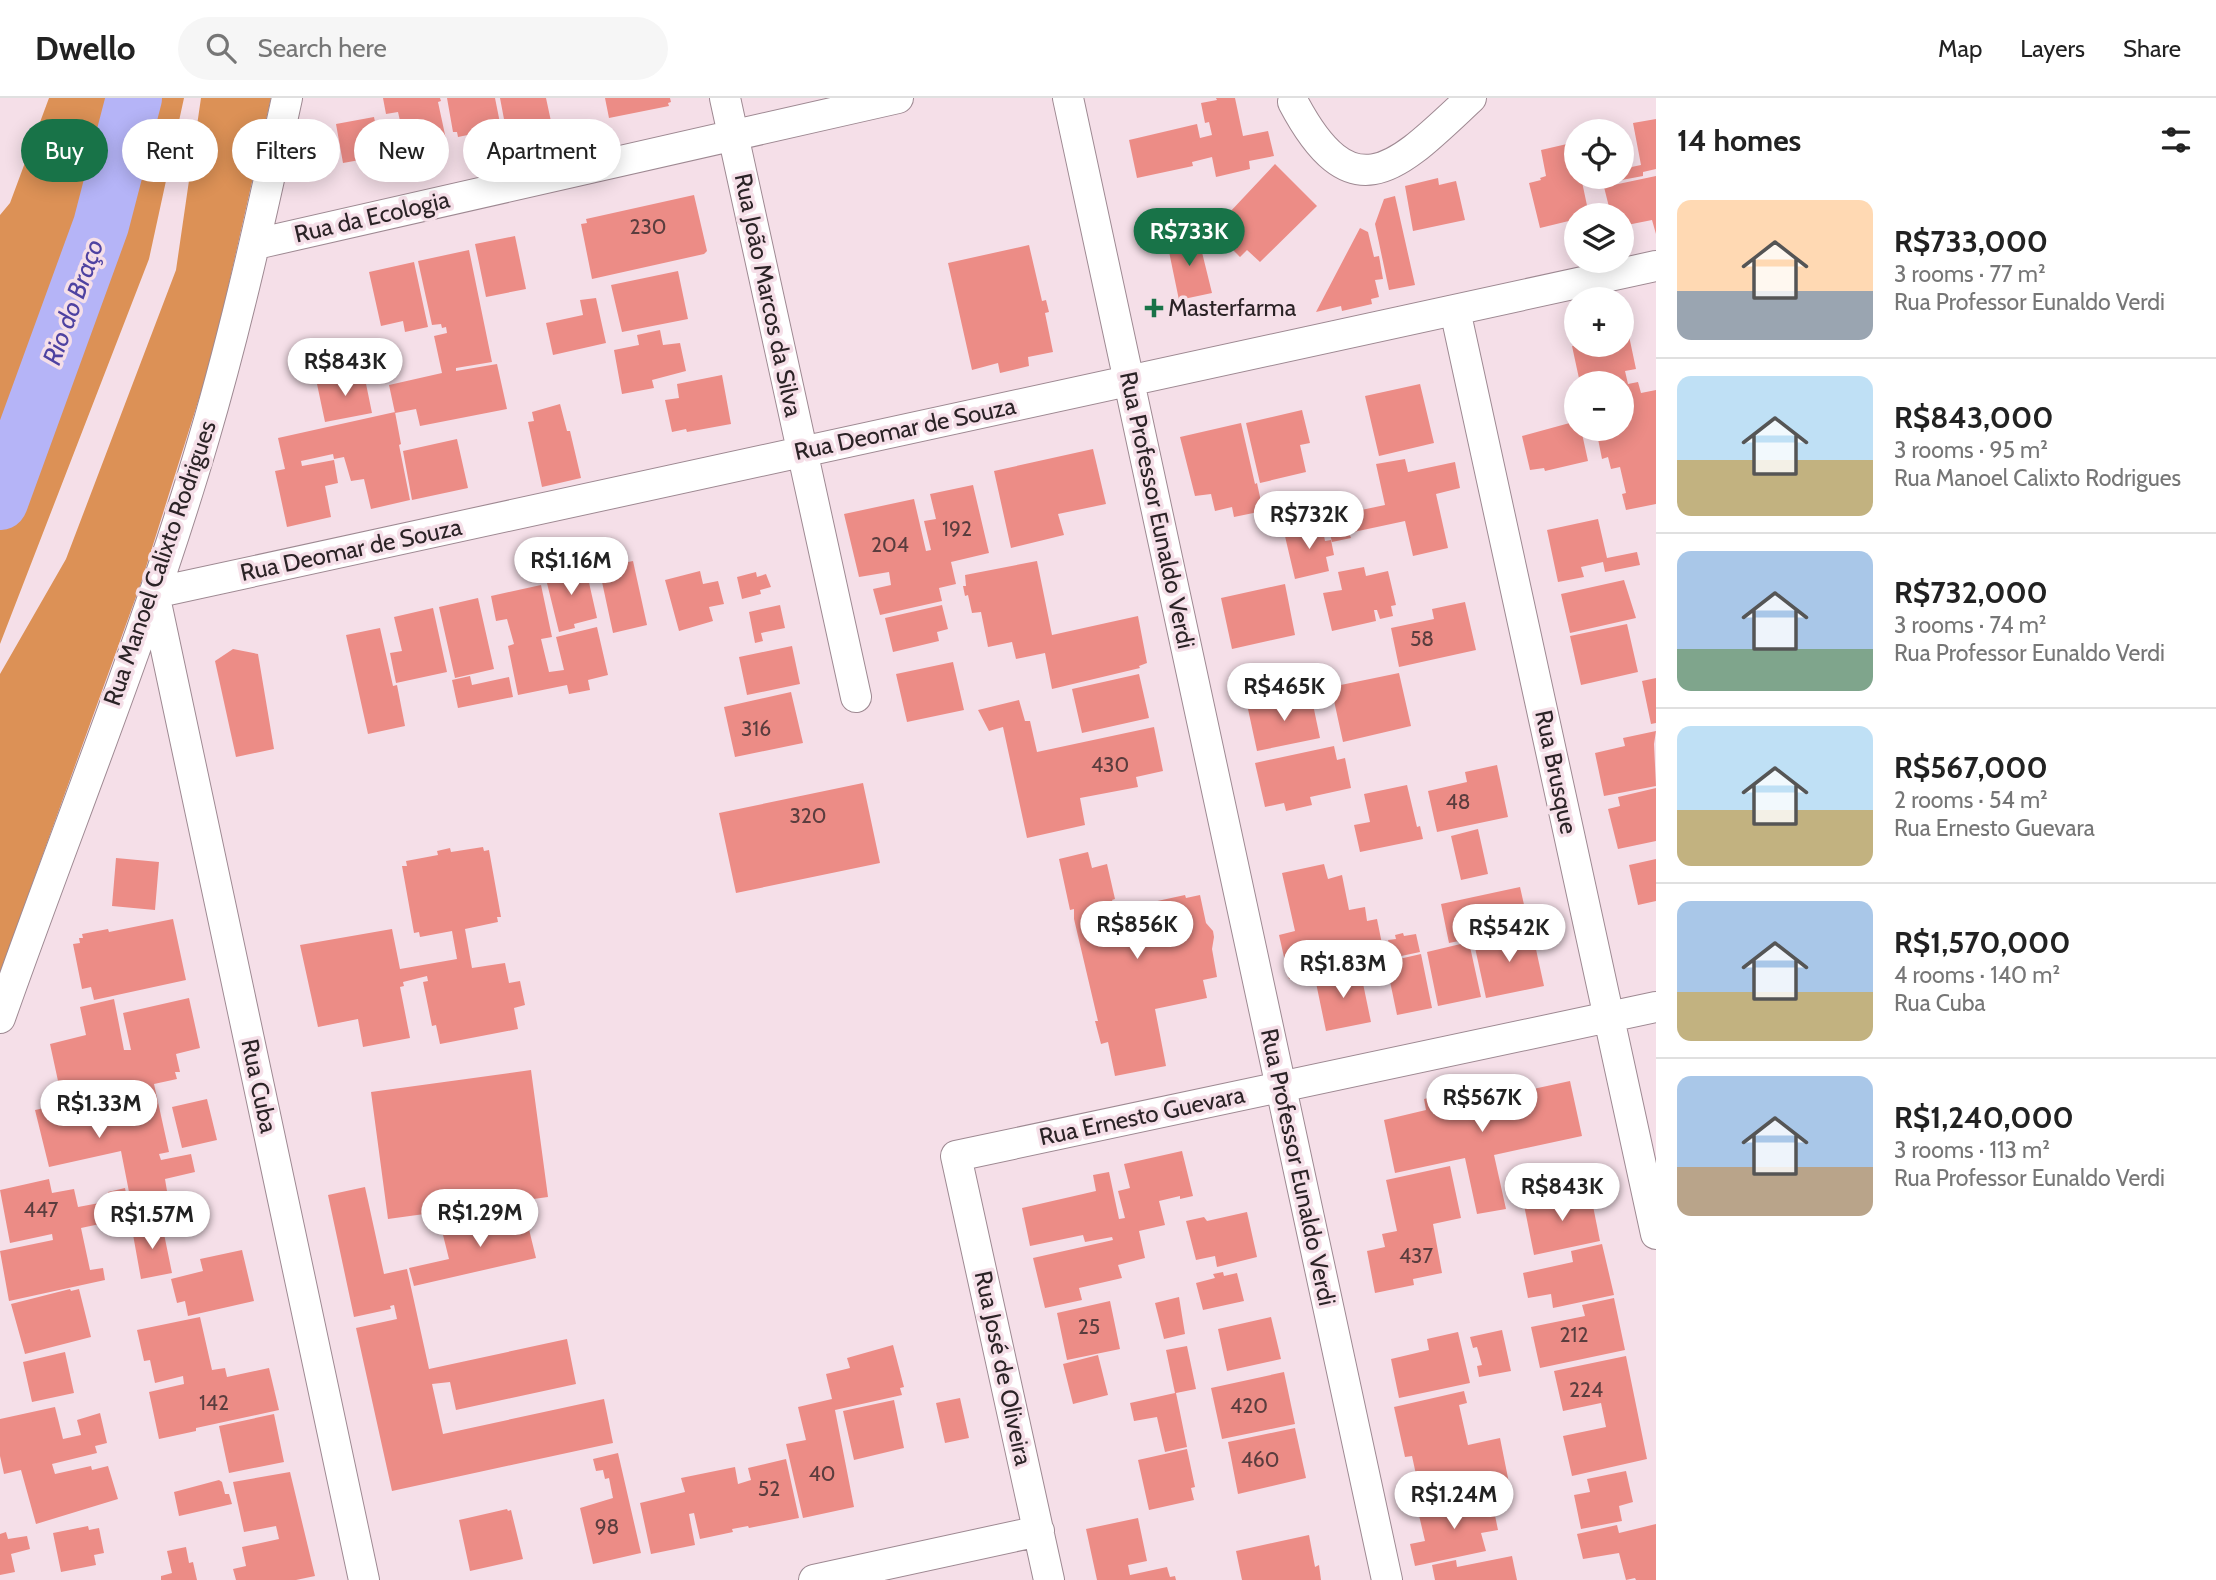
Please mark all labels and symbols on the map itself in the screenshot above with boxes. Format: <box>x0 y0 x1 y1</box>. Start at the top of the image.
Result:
street label: Rua João Marcos da Silva <box>729 171 809 420</box>
street label: Rua da Ecologia <box>291 184 453 248</box>
pin: R$733K <box>1132 208 1246 268</box>
house number: 230 <box>629 214 667 239</box>
water label: Rio do Braço <box>36 235 110 369</box>
place label: Masterfarma <box>1168 293 1297 322</box>
marker: Masterfarma <box>1146 300 1162 316</box>
pin: R$843K <box>288 338 402 398</box>
street label: Rua Professor Eunaldo Verdi <box>1114 369 1201 651</box>
street label: Rua Deomar de Souza <box>792 391 1019 466</box>
street label: Rua Manoel Calixto Rodrigues <box>97 416 222 709</box>
pin: R$732K <box>1252 491 1366 551</box>
street label: Rua Deomar de Souza <box>238 512 465 587</box>
house number: 192 <box>942 516 972 541</box>
house number: 204 <box>871 532 909 557</box>
pin: R$1.16M <box>506 538 636 597</box>
house number: 58 <box>1410 626 1434 651</box>
pin: R$465K <box>1227 664 1341 723</box>
street label: Rua Brusque <box>1529 707 1584 837</box>
house number: 316 <box>741 716 771 741</box>
house number: 430 <box>1091 752 1129 777</box>
house number: 48 <box>1446 789 1470 814</box>
house number: 320 <box>789 803 827 828</box>
pin: R$856K <box>1080 902 1194 961</box>
pin: R$542K <box>1452 904 1566 964</box>
pin: R$1.83M <box>1278 940 1408 1000</box>
street label: Rua Professor Eunaldo Verdi <box>1255 1026 1342 1308</box>
street label: Rua Cuba <box>235 1036 284 1136</box>
pin: R$567K <box>1425 1074 1539 1134</box>
street label: Rua Ernesto Guevara <box>1036 1079 1248 1151</box>
pin: R$1.33M <box>34 1080 164 1140</box>
pin: R$843K <box>1505 1164 1619 1223</box>
pin: R$1.29M <box>415 1190 545 1249</box>
pin: R$1.57M <box>87 1192 217 1251</box>
house number: 447 <box>24 1197 59 1222</box>
house number: 437 <box>1399 1243 1433 1268</box>
street label: Rua José de Oliveira <box>969 1268 1038 1468</box>
house number: 25 <box>1078 1314 1100 1339</box>
house number: 212 <box>1560 1322 1588 1347</box>
house number: 224 <box>1569 1377 1603 1402</box>
house number: 142 <box>199 1390 229 1415</box>
house number: 420 <box>1230 1393 1268 1418</box>
house number: 460 <box>1241 1447 1279 1472</box>
house number: 40 <box>809 1461 835 1486</box>
pin: R$1.24M <box>1389 1472 1519 1531</box>
house number: 52 <box>758 1476 780 1501</box>
house number: 98 <box>595 1514 619 1539</box>

